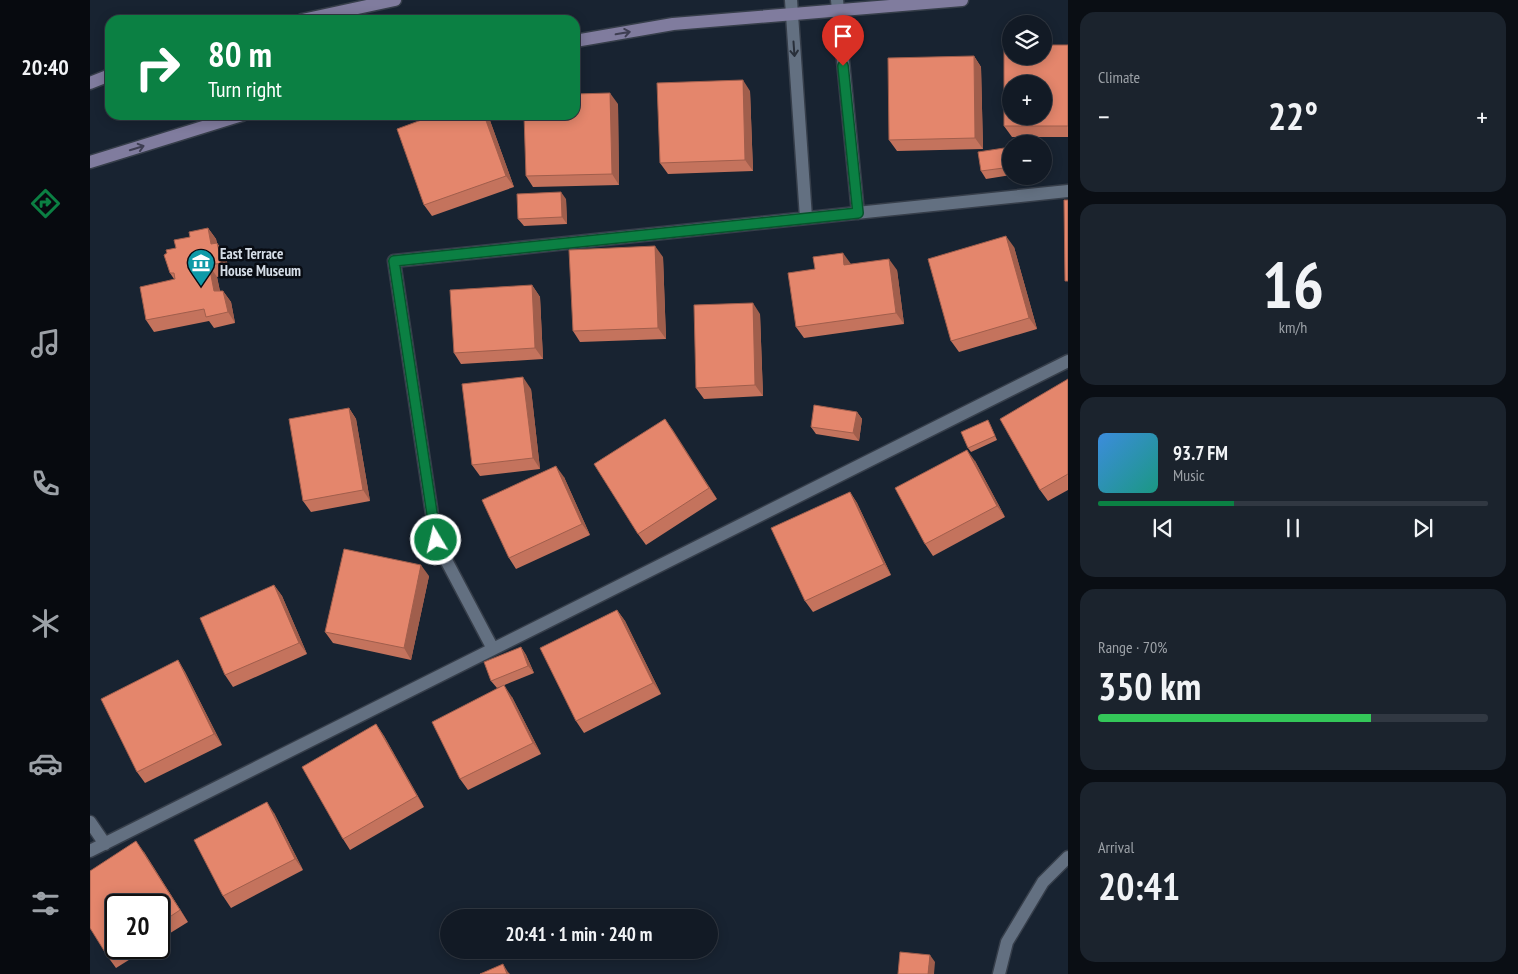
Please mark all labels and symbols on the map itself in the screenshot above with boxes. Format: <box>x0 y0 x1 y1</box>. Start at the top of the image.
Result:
pin <box>822 15 864 66</box>
one-way arrow <box>615 27 631 37</box>
one-way arrow <box>790 40 799 56</box>
one-way arrow <box>128 143 144 152</box>
place label: East Terrace House Museum <box>220 244 301 280</box>
museum icon: East Terrace House Museum <box>186 248 216 287</box>
position arrow <box>409 513 461 565</box>
speed limit sign: 20 <box>105 894 170 959</box>

